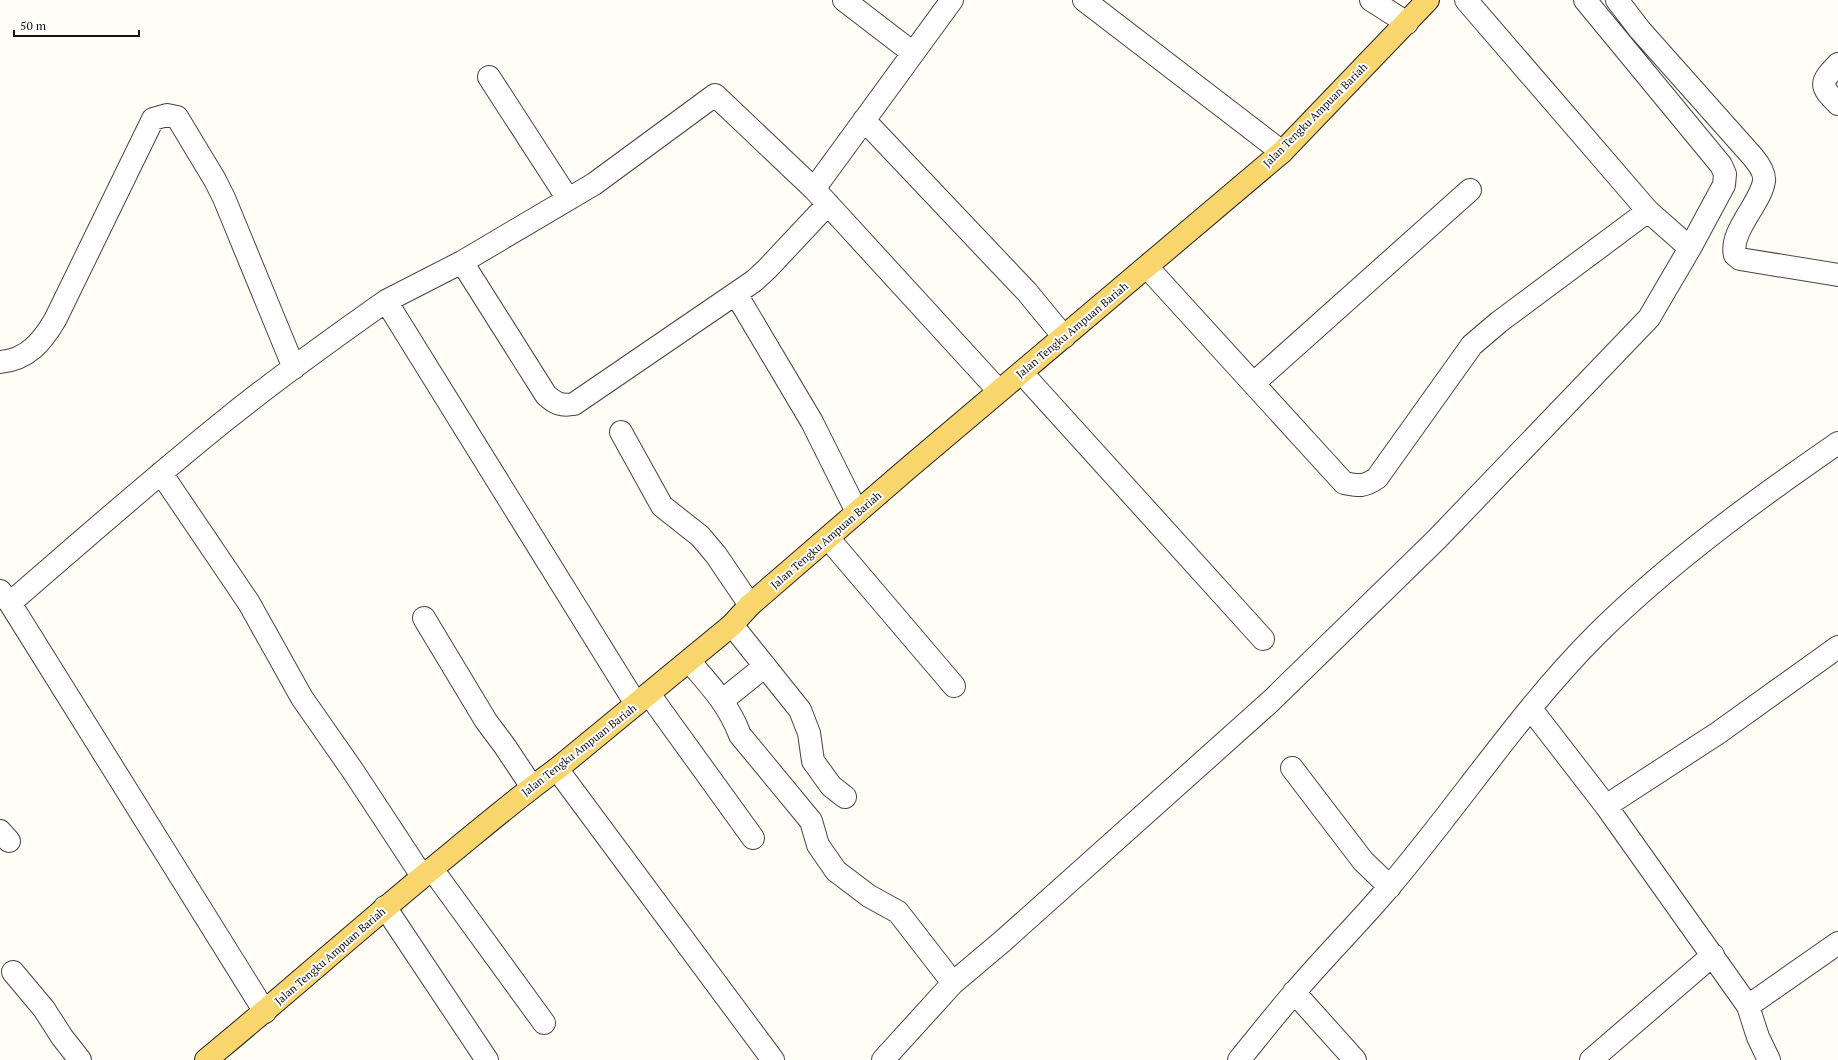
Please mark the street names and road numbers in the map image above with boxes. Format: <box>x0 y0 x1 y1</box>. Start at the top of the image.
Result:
street label: Jalan Tengku Ampuan Bariah <box>1260 59 1371 170</box>
street label: Jalan Tengku Ampuan Bariah <box>1013 279 1131 381</box>
street label: Jalan Tengku Ampuan Bariah <box>768 488 885 592</box>
street label: Jalan Tengku Ampuan Bariah <box>519 700 640 799</box>
street label: Jalan Tengku Ampuan Bariah <box>272 904 389 1008</box>

